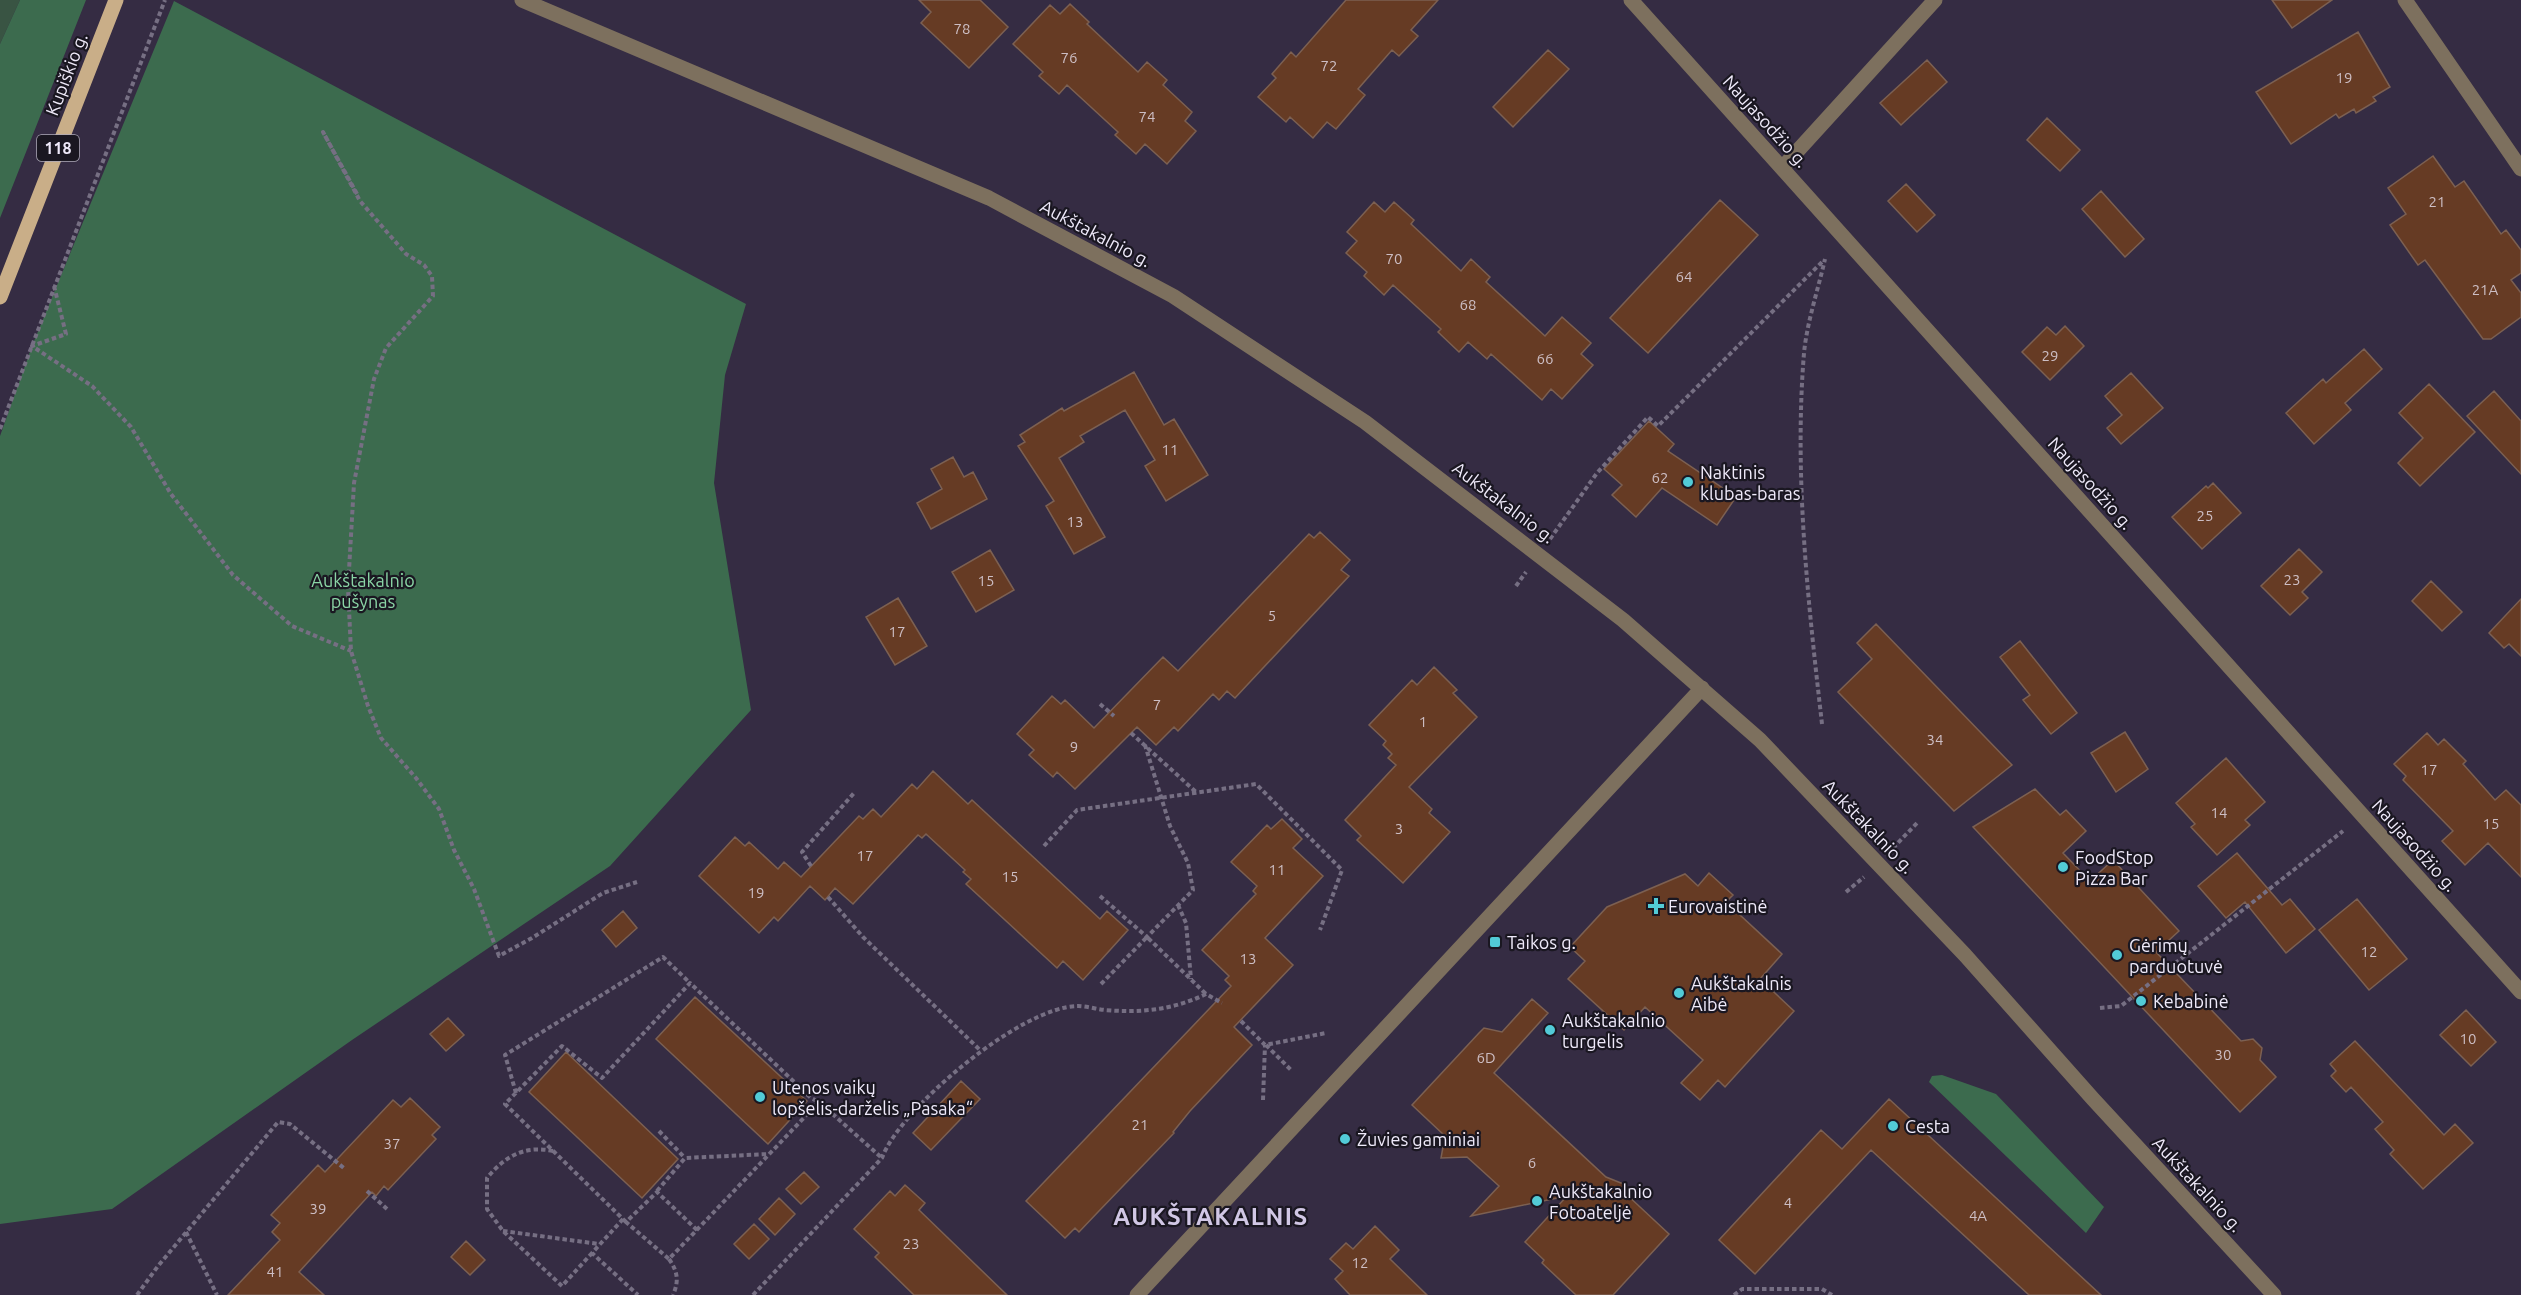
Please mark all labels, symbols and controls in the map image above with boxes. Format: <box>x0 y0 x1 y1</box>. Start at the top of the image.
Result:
house number: 78 <box>954 20 970 37</box>
street label: Kupiškio g. <box>41 30 91 118</box>
house number: 76 <box>1061 49 1077 66</box>
house number: 72 <box>1321 57 1337 74</box>
house number: 19 <box>2336 69 2352 86</box>
street label: Naujasodžio g. <box>1719 71 1813 171</box>
house number: 74 <box>1139 108 1155 125</box>
road number: 118 <box>37 135 79 161</box>
house number: 21 <box>2429 193 2445 210</box>
street label: Aukštakalnio g. <box>1037 195 1155 271</box>
house number: 70 <box>1386 250 1402 267</box>
house number: 64 <box>1676 268 1692 285</box>
house number: 21A <box>2472 281 2499 298</box>
house number: 68 <box>1460 296 1476 313</box>
house number: 29 <box>2042 347 2058 364</box>
house number: 66 <box>1537 350 1553 367</box>
street label: Naujasodžio g. <box>2044 433 2138 533</box>
house number: 11 <box>1162 441 1178 458</box>
street label: Aukštakalnio g. <box>1449 457 1559 547</box>
place label: Naktinis klubas-baras <box>1700 462 1801 503</box>
house number: 62 <box>1652 469 1668 486</box>
marker: Naktinis klubas-baras <box>1681 475 1695 489</box>
house number: 25 <box>2197 507 2213 524</box>
house number: 13 <box>1067 513 1083 530</box>
park label: Aukštakalnio pušynas <box>311 570 415 611</box>
house number: 23 <box>2284 571 2300 588</box>
house number: 15 <box>978 572 994 589</box>
house number: 5 <box>1268 607 1276 624</box>
house number: 17 <box>889 623 905 640</box>
house number: 7 <box>1153 696 1161 713</box>
house number: 1 <box>1419 713 1427 730</box>
house number: 34 <box>1927 731 1943 748</box>
house number: 9 <box>1070 738 1078 755</box>
house number: 17 <box>2421 761 2437 778</box>
street label: Aukštakalnio g. <box>1819 775 1919 877</box>
street label: Naujasodžio g. <box>2368 795 2462 895</box>
house number: 14 <box>2211 804 2227 821</box>
house number: 15 <box>2483 815 2499 832</box>
house number: 3 <box>1395 820 1403 837</box>
house number: 17 <box>857 847 873 864</box>
place label: FoodStop Pizza Bar <box>2075 847 2154 888</box>
marker: FoodStop Pizza Bar <box>2056 860 2070 874</box>
house number: 11 <box>1269 861 1285 878</box>
house number: 15 <box>1002 868 1018 885</box>
house number: 19 <box>748 884 764 901</box>
place label: Eurovaistinė <box>1668 896 1767 916</box>
marker: Eurovaistinė <box>1649 899 1663 913</box>
place label: Taikos g. <box>1507 932 1576 952</box>
marker: Taikos g. <box>1488 935 1502 949</box>
place label: Gėrimų parduotuvė <box>2129 935 2223 976</box>
house number: 12 <box>2361 943 2377 960</box>
marker: Gėrimų parduotuvė <box>2110 948 2124 962</box>
house number: 13 <box>1240 950 1256 967</box>
place label: Aukštakalnis Aibė <box>1691 973 1792 1014</box>
marker: Aukštakalnis Aibė <box>1672 986 1686 1000</box>
place label: Kebabinė <box>2153 991 2229 1011</box>
marker: Kebabinė <box>2134 994 2148 1008</box>
place label: Aukštakalnio turgelis <box>1562 1010 1665 1051</box>
marker: Aukštakalnio turgelis <box>1543 1023 1557 1037</box>
house number: 10 <box>2460 1030 2476 1047</box>
house number: 30 <box>2215 1046 2231 1063</box>
house number: 6D <box>1476 1049 1496 1066</box>
place label: Utenos vaikų lopšelis-darželis „Pasaka“ <box>772 1077 973 1118</box>
marker: Utenos vaikų lopšelis-darželis „Pasaka“ <box>753 1090 767 1104</box>
house number: 21 <box>1132 1116 1148 1133</box>
place label: Cesta <box>1905 1116 1950 1136</box>
marker: Cesta <box>1886 1119 1900 1133</box>
place label: Žuvies gaminiai <box>1357 1128 1480 1149</box>
marker: Žuvies gaminiai <box>1338 1132 1352 1146</box>
street label: Aukštakalnio g. <box>2149 1132 2247 1236</box>
house number: 37 <box>384 1135 400 1152</box>
house number: 6 <box>1528 1154 1536 1171</box>
place label: Aukštakalnio Fotoateljė <box>1549 1181 1652 1222</box>
marker: Aukštakalnio Fotoateljė <box>1530 1194 1544 1208</box>
house number: 4 <box>1784 1194 1792 1211</box>
house number: 39 <box>310 1200 326 1217</box>
district label: AUKŠTAKALNIS <box>1113 1202 1309 1230</box>
house number: 4A <box>1969 1207 1987 1224</box>
house number: 23 <box>903 1235 919 1252</box>
house number: 12 <box>1352 1254 1368 1271</box>
house number: 41 <box>267 1263 283 1280</box>

